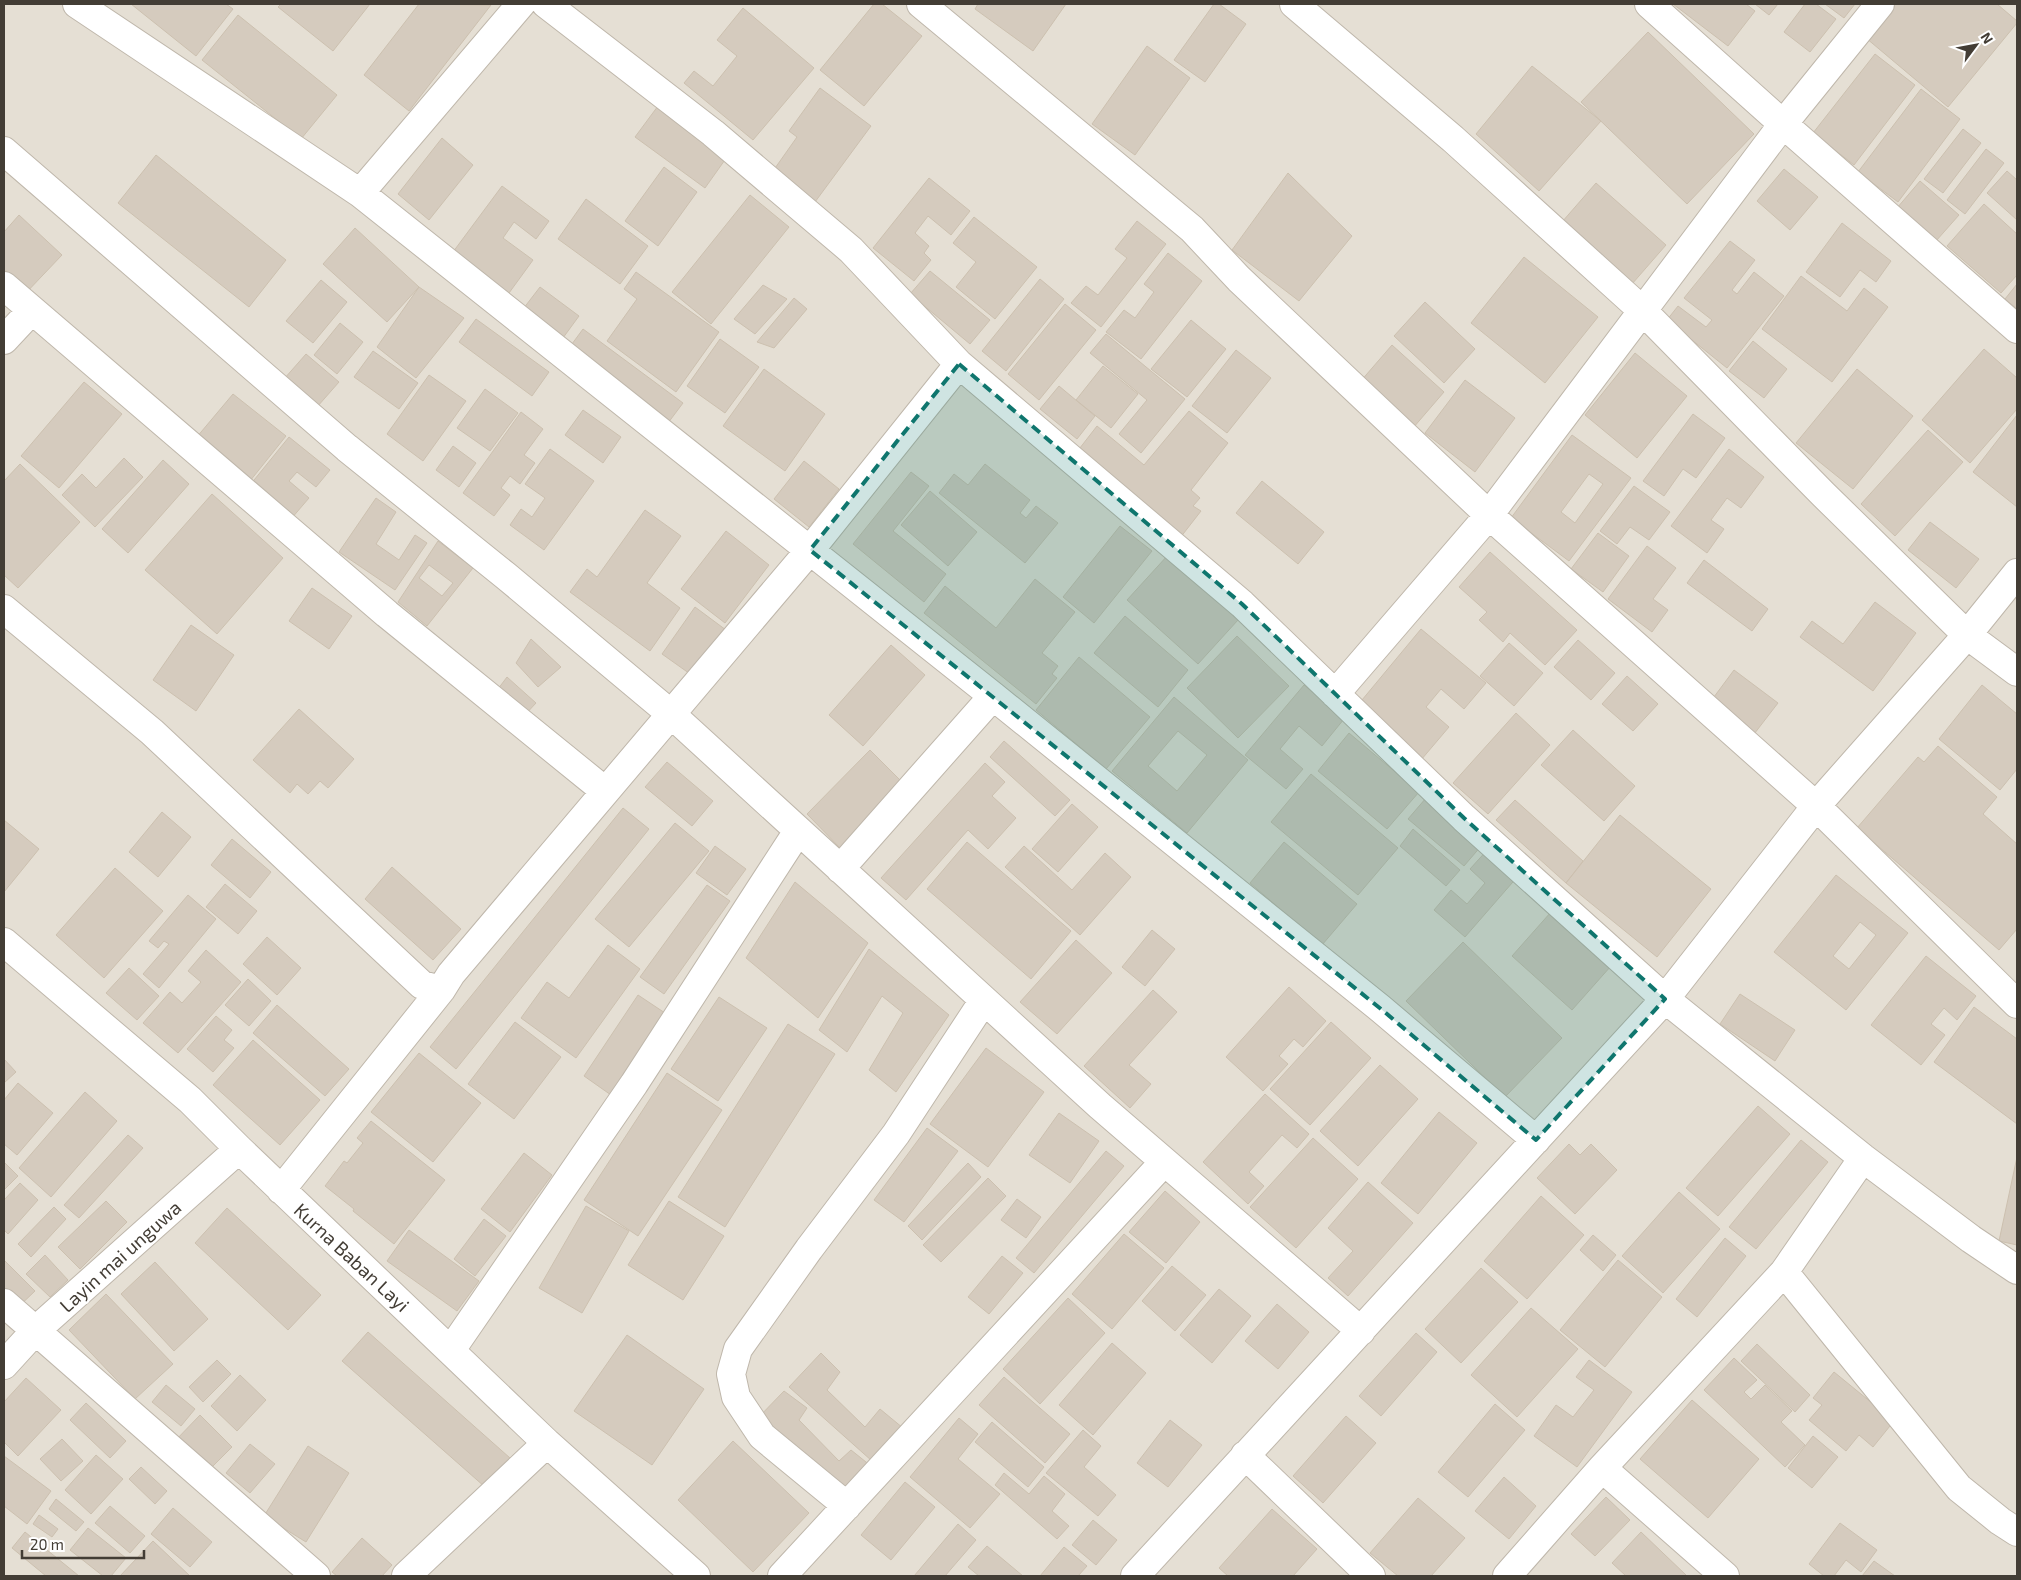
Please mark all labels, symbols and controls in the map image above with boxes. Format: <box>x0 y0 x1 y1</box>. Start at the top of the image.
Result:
north arrow <box>1951 20 2001 70</box>
text: N <box>1978 29 1997 47</box>
street label: Layin mai unguwa <box>54 1195 186 1317</box>
street label: Kurna Baban Layi <box>290 1198 414 1316</box>
scale bar <box>22 1528 145 1560</box>
text: 20 m <box>30 1535 64 1553</box>

